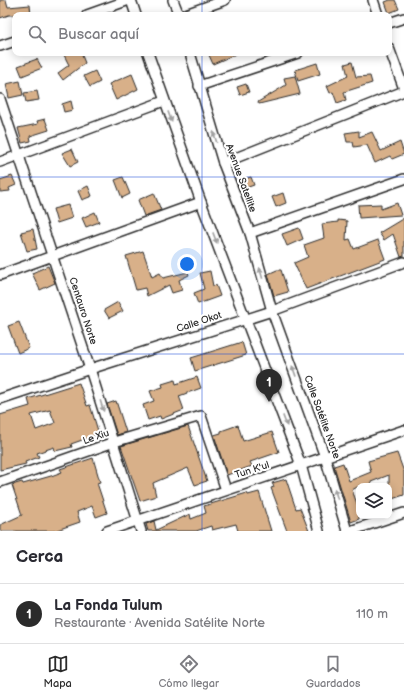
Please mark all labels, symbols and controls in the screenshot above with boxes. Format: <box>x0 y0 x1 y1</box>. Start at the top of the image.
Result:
search box <box>12 12 392 56</box>
icon: search <box>26 23 48 45</box>
text: Buscar aquí <box>58 25 139 44</box>
one-way arrow <box>167 111 173 123</box>
one-way arrow <box>212 131 218 143</box>
street label: Avenue Satellite <box>223 142 259 214</box>
one-way arrow <box>212 233 218 245</box>
your location <box>177 254 197 274</box>
one-way arrow <box>258 267 264 279</box>
street label: Centauro Norte <box>66 276 100 346</box>
street label: Calle Okot <box>175 309 223 335</box>
one-way arrow <box>290 364 296 376</box>
pin: 1 <box>256 369 282 402</box>
street label: Calle Satélite Norte <box>301 374 343 460</box>
one-way arrow <box>99 400 105 412</box>
one-way arrow <box>282 416 288 428</box>
street label: Le Xiu <box>81 427 111 447</box>
street label: Tun K'ul <box>233 459 271 481</box>
map controls <box>356 483 392 519</box>
button: layers <box>356 483 392 519</box>
one-way arrow <box>333 487 339 499</box>
text: Cerca <box>16 547 63 567</box>
text: La Fonda Tulum <box>54 596 163 615</box>
text: 1 <box>26 606 32 622</box>
text: 110 m <box>356 606 388 622</box>
text: Restaurante · Avenida Satélite Norte <box>54 615 265 631</box>
tab: Mapa <box>43 653 72 690</box>
tab: Cómo llegar <box>159 653 219 690</box>
tab: Guardados <box>306 653 361 690</box>

